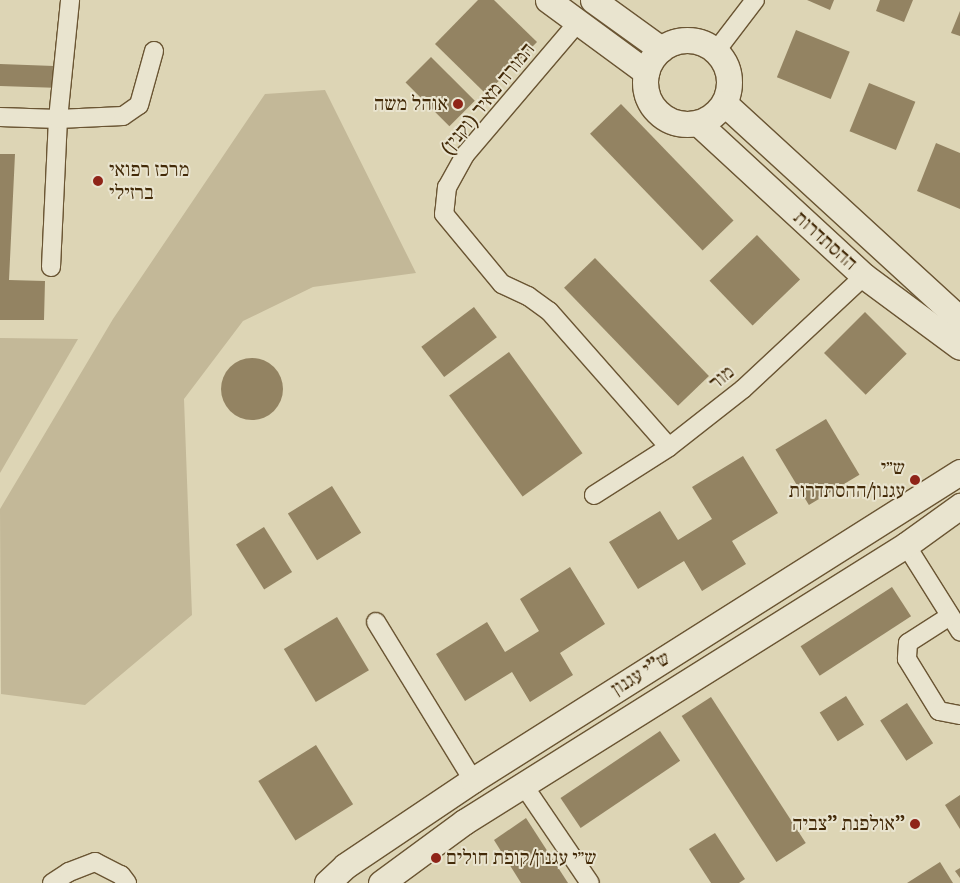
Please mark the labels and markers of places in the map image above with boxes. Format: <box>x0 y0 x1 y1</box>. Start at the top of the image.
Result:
place label: אוהל משה <box>374 92 448 116</box>
marker: אוהל משה <box>452 98 464 110</box>
place label: מרכז רפואי ברזילי <box>109 158 189 205</box>
marker: מרכז רפואי ברזילי <box>91 174 105 188</box>
place label: ש״י עגנון/ההסתדרות <box>789 456 905 503</box>
marker: ש״י עגנון/ההסתדרות <box>909 474 921 486</box>
place label: אולפנת "צביה" <box>792 812 905 836</box>
marker: אולפנת "צביה" <box>909 818 921 830</box>
place label: ש״י עגנון/קופת חולים <box>446 846 596 870</box>
marker: ש״י עגנון/קופת חולים <box>430 852 442 864</box>

